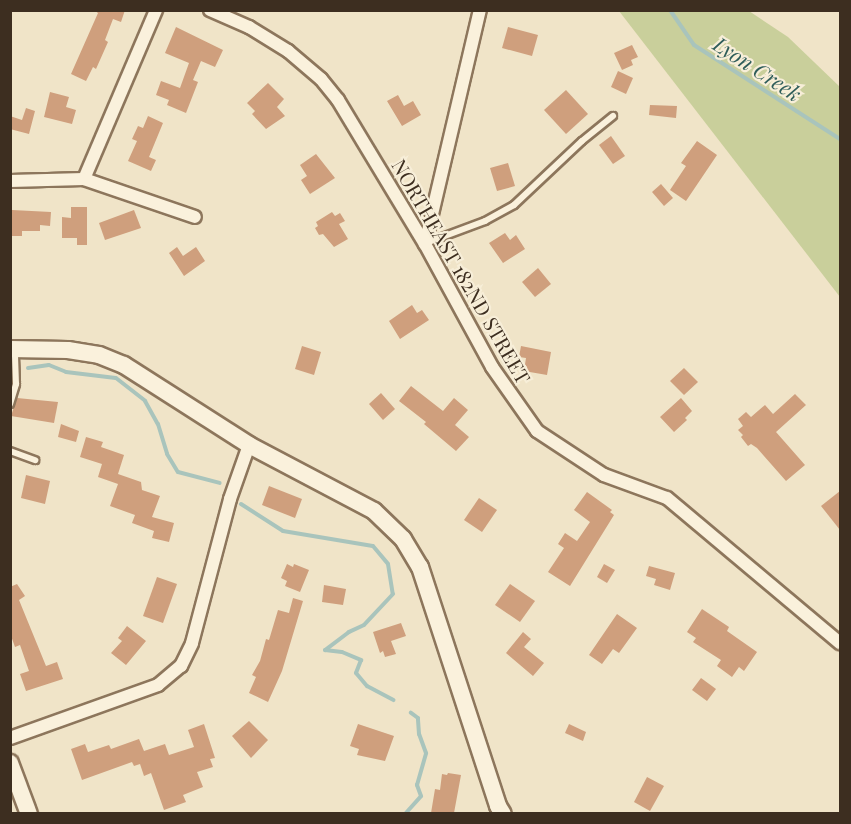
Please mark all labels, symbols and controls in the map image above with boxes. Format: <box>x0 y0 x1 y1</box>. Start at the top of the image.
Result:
water label: Lyon Creek <box>710 30 806 106</box>
street label: NORTHEAST 182ND STREET <box>388 154 536 388</box>

